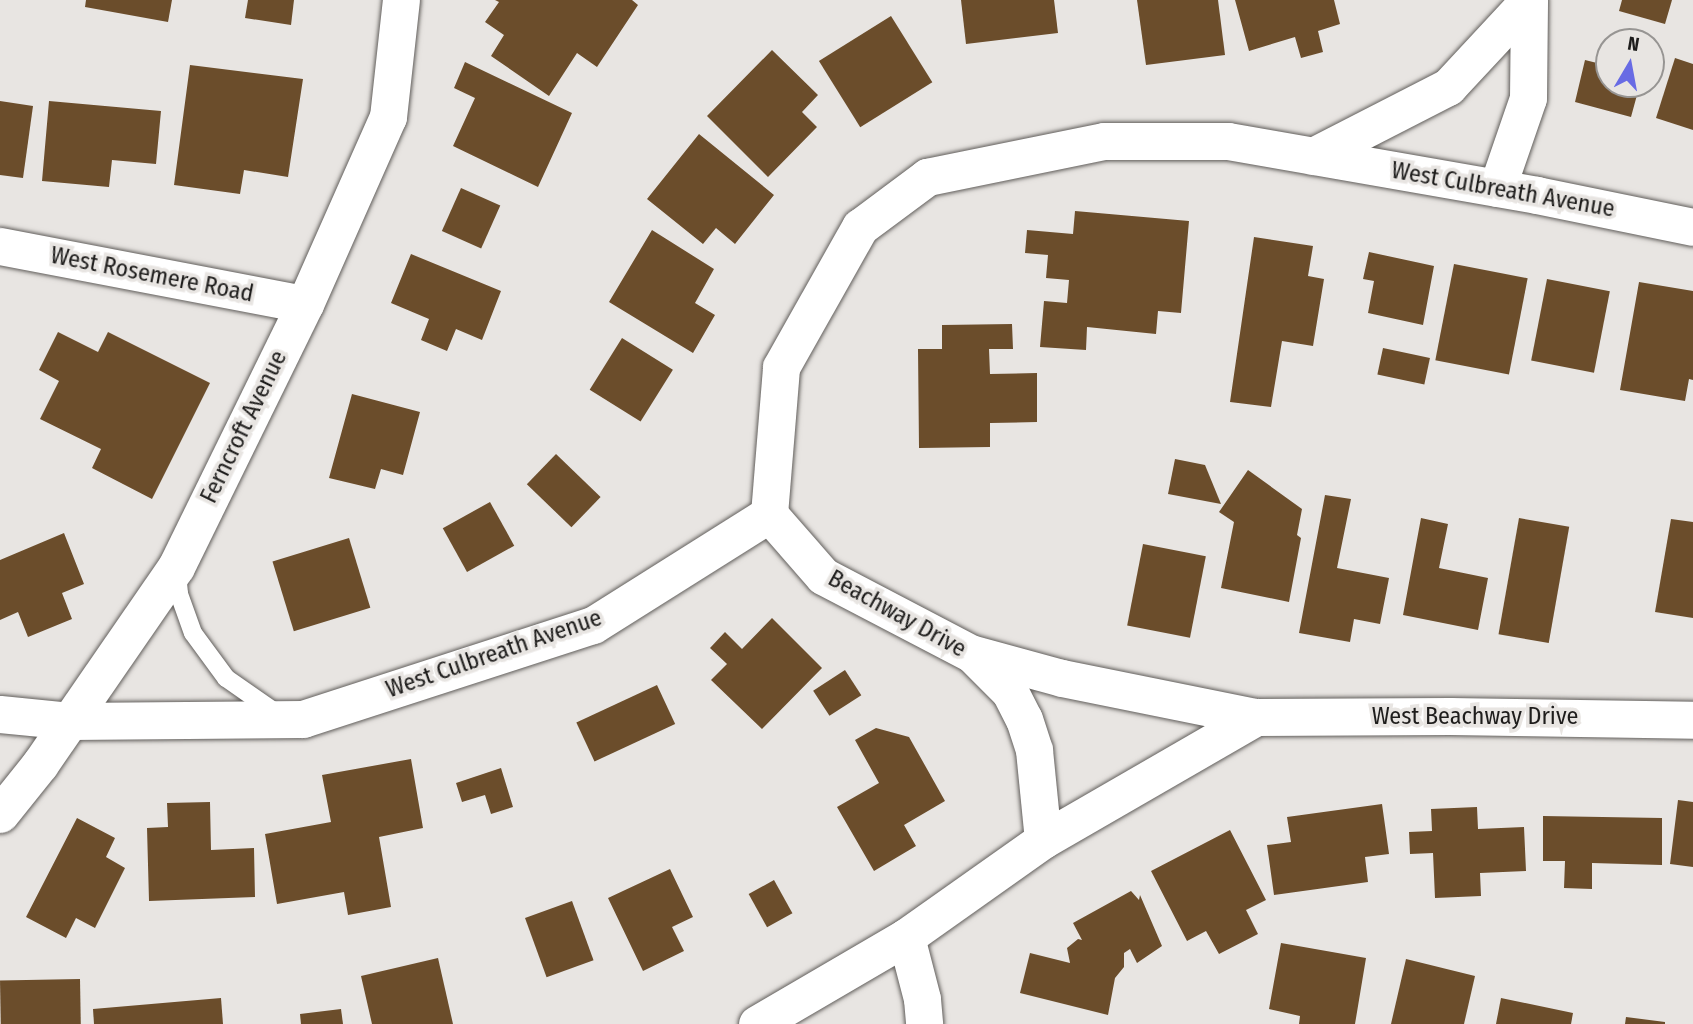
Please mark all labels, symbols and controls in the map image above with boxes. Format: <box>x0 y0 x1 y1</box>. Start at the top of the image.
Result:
north arrow <box>1595 28 1665 98</box>
text: N <box>1626 31 1641 56</box>
street label: West Culbreath Avenue <box>1389 156 1617 224</box>
street label: West Rosemere Road <box>48 241 256 309</box>
street label: Ferncroft Avenue <box>195 346 293 508</box>
street label: Beachway Drive <box>823 564 971 664</box>
street label: West Culbreath Avenue <box>382 604 606 704</box>
street label: West Beachway Drive <box>1372 703 1578 731</box>

